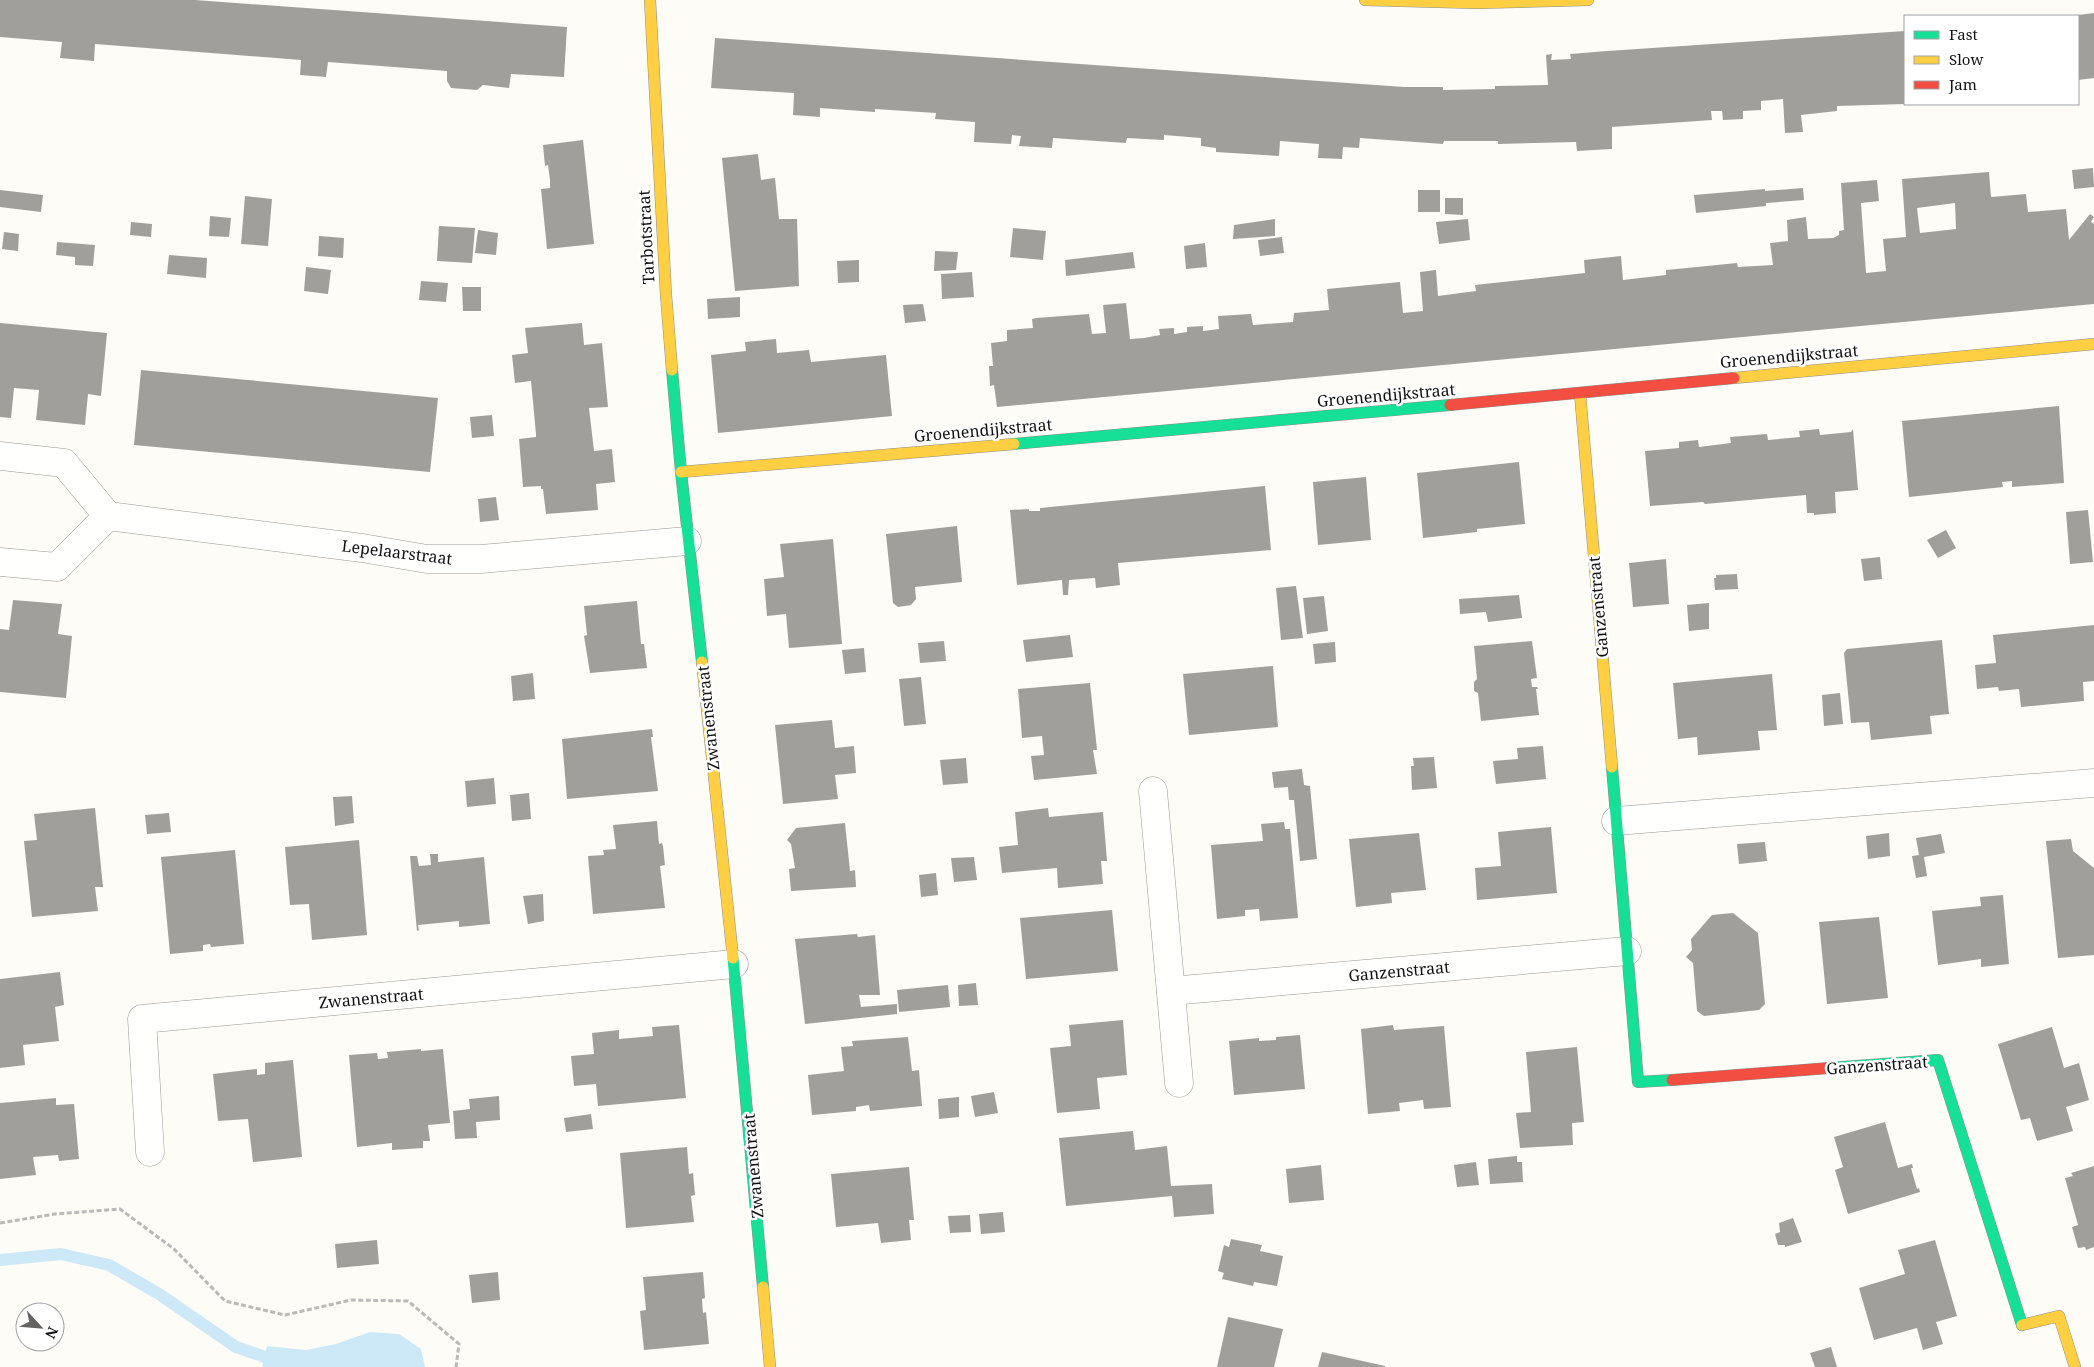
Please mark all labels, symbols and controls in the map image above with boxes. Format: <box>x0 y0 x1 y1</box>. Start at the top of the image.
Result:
legend <box>1904 15 2079 105</box>
text: Fast <box>1949 24 1978 44</box>
text: Slow <box>1949 49 1983 69</box>
text: Jam <box>1948 74 1977 94</box>
street label: Tarbotstraat <box>633 189 659 285</box>
street label: Groenendijkstraat <box>1719 339 1859 373</box>
street label: Groenendijkstraat <box>1316 378 1456 412</box>
street label: Groenendijkstraat <box>913 413 1053 447</box>
street label: Lepelaarstraat <box>341 534 454 570</box>
street label: Ganzenstraat <box>1583 555 1613 659</box>
street label: Zwanenstraat <box>692 664 724 771</box>
street label: Ganzenstraat <box>1347 956 1451 986</box>
street label: Zwanenstraat <box>318 982 425 1014</box>
street label: Ganzenstraat <box>1826 1050 1929 1080</box>
street label: Zwanenstraat <box>737 1112 769 1219</box>
north arrow <box>15 1302 65 1352</box>
text: N <box>41 1324 63 1342</box>

